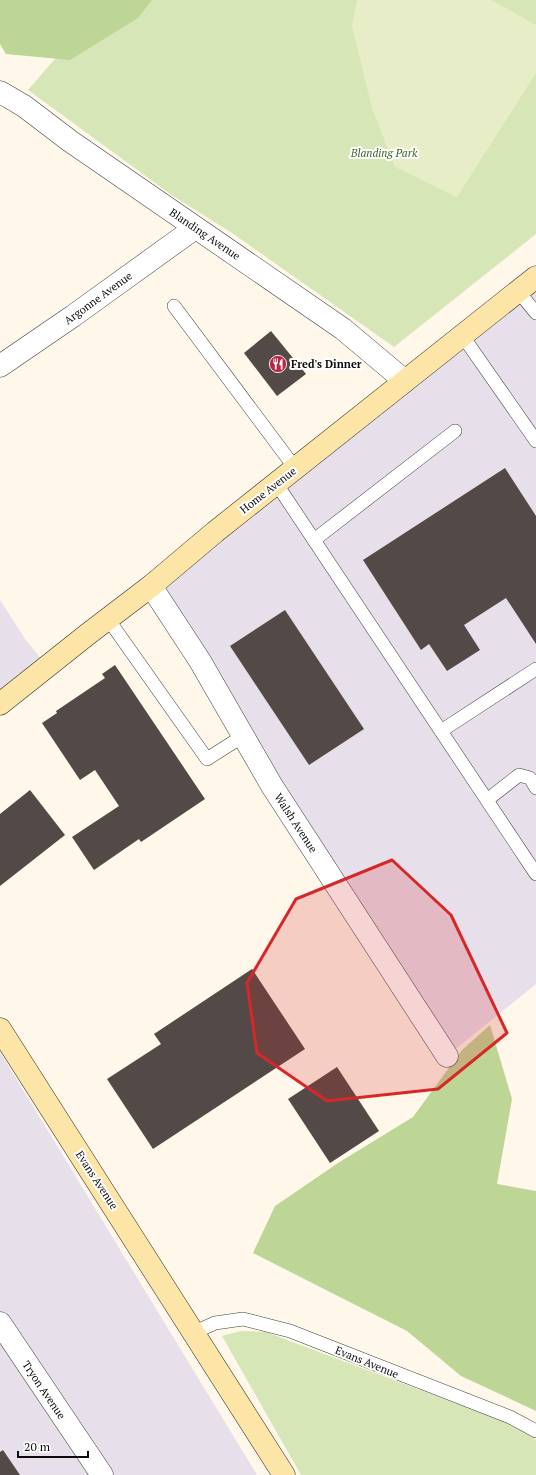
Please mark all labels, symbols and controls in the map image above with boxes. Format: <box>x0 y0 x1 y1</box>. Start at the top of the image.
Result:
park label: Blanding Park <box>350 146 418 160</box>
street label: Blanding Avenue <box>167 205 243 263</box>
street label: Argonne Avenue <box>61 268 135 327</box>
restaurant icon: Fred's Dinner <box>268 354 288 374</box>
place label: Fred's Dinner <box>291 357 362 371</box>
street label: Home Avenue <box>237 463 299 516</box>
street label: Walsh Avenue <box>272 791 321 856</box>
street label: Evans Avenue <box>73 1148 121 1212</box>
street label: Evans Avenue <box>333 1343 401 1381</box>
street label: Tryon Avenue <box>19 1358 69 1422</box>
scale bar <box>18 1433 88 1459</box>
text: 20 m <box>24 1439 51 1454</box>

